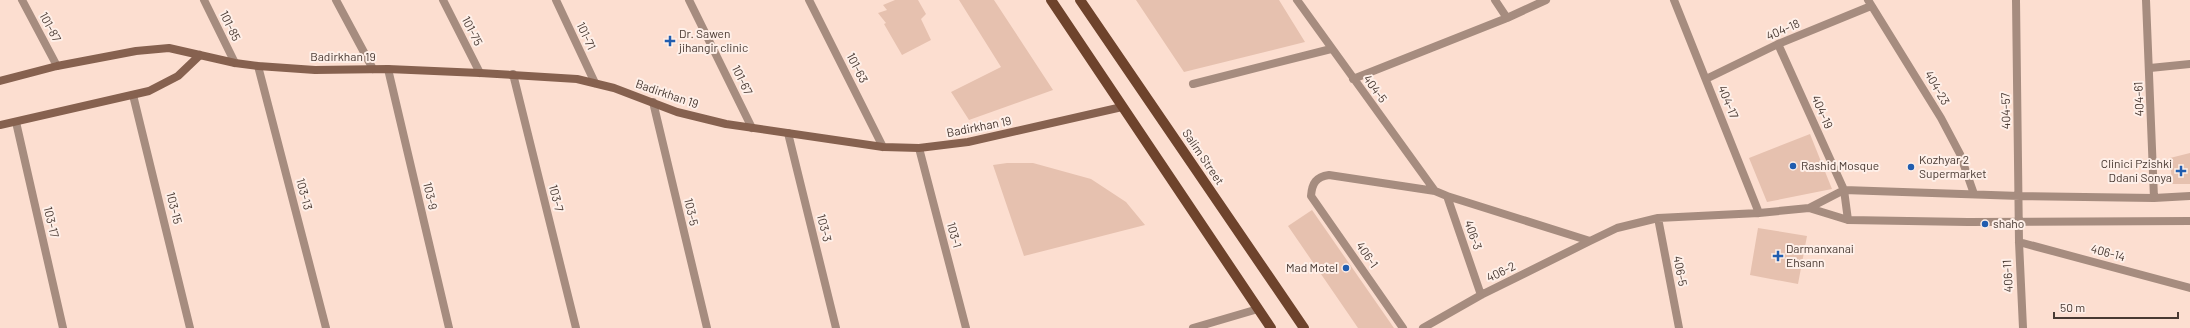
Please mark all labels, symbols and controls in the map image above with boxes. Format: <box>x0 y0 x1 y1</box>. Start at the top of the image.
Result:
street label: 101-85 <box>218 8 244 43</box>
street label: 101-87 <box>37 9 65 44</box>
street label: 101-75 <box>460 14 486 48</box>
street label: 404-18 <box>1764 16 1802 43</box>
street label: 101-71 <box>574 19 599 52</box>
place label: Dr. Sawen jihangir clinic <box>678 26 748 54</box>
marker: Dr. Sawen jihangir clinic <box>664 35 676 47</box>
street label: Badirkhan 19 <box>310 49 376 63</box>
street label: 101-63 <box>844 50 871 85</box>
street label: 101-67 <box>730 62 756 97</box>
street label: 404-23 <box>1922 68 1953 107</box>
street label: 404-5 <box>1361 72 1391 105</box>
street label: Badirkhan 19 <box>634 76 701 110</box>
street label: 404-61 <box>2130 81 2146 117</box>
street label: 404-17 <box>1716 83 1742 121</box>
street label: 404-57 <box>1998 92 2012 129</box>
street label: 404-19 <box>1809 93 1836 131</box>
street label: Badirkhan 19 <box>945 113 1012 139</box>
street label: Salim Street <box>1180 126 1228 187</box>
place label: Kozhyar 2 Supermarket <box>1919 152 1987 180</box>
place label: Clinici Pzishki Ddani Sonya <box>2101 156 2172 184</box>
place label: Rashid Mosque <box>1801 158 1879 172</box>
marker: Rashid Mosque <box>1788 161 1798 171</box>
marker: Kozhyar 2 Supermarket <box>1906 162 1916 172</box>
marker: Clinici Pzishki Ddani Sonya <box>2175 165 2187 177</box>
street label: 103-13 <box>294 176 316 211</box>
street label: 103-9 <box>421 180 441 211</box>
street label: 103-7 <box>547 183 567 213</box>
street label: 103-15 <box>164 190 186 225</box>
street label: 103-5 <box>682 197 702 227</box>
street label: 103-17 <box>42 205 62 239</box>
street label: 103-3 <box>815 212 835 243</box>
place label: shaho <box>1993 216 2024 230</box>
street label: 406-3 <box>1462 218 1486 251</box>
marker: shaho <box>1980 219 1990 229</box>
street label: 103-1 <box>945 220 965 249</box>
street label: 406-1 <box>1354 239 1382 270</box>
place label: Darmanxanai Ehsann <box>1786 241 1854 269</box>
street label: 406-14 <box>2089 241 2127 263</box>
marker: Darmanxanai Ehsann <box>1773 251 1783 261</box>
street label: 406-5 <box>1671 255 1691 287</box>
street label: 406-2 <box>1484 258 1517 284</box>
street label: 406-11 <box>1999 259 2015 293</box>
place label: Mad Motel <box>1286 260 1338 274</box>
marker: Mad Motel <box>1341 263 1351 273</box>
scale bar <box>2054 294 2178 320</box>
text: 50 m <box>2060 300 2085 314</box>

